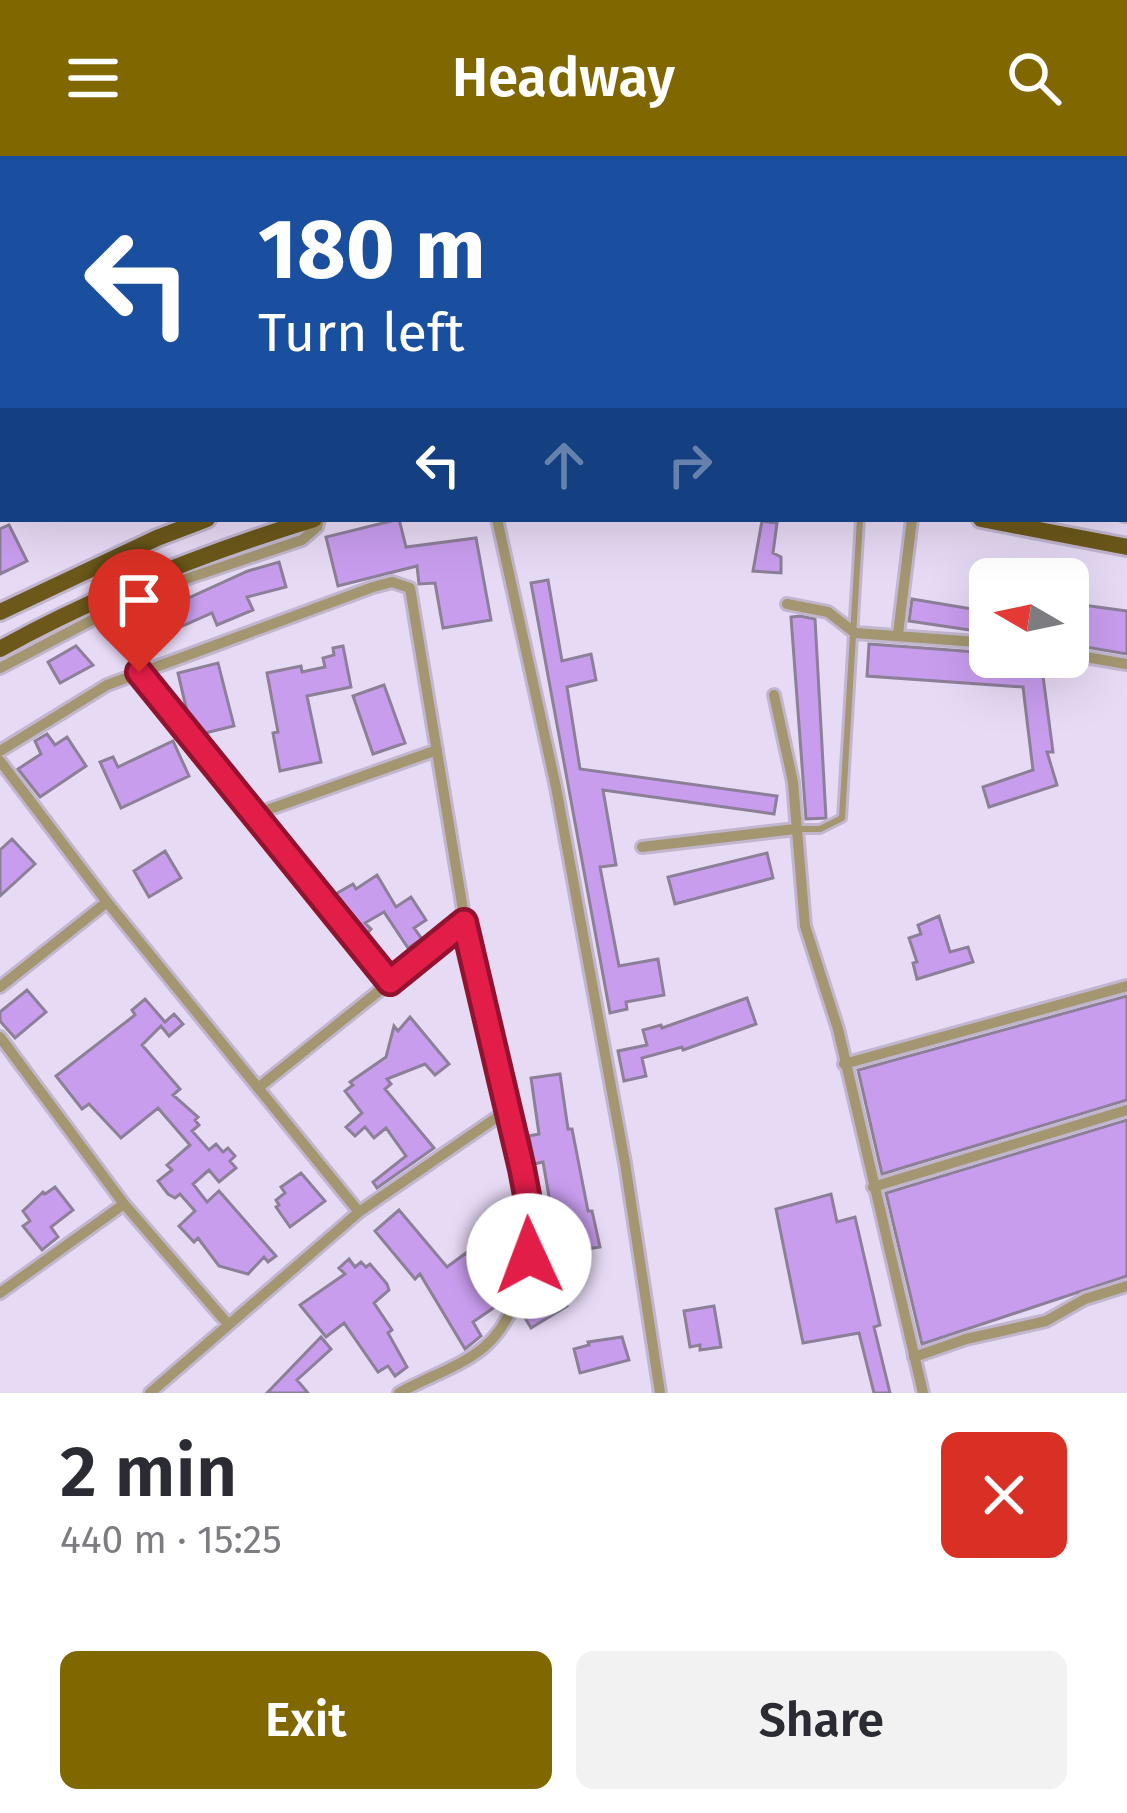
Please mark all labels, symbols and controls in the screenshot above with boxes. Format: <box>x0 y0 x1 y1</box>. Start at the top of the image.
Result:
icon: menu <box>60 45 126 111</box>
icon: search <box>1001 45 1067 111</box>
text: Headway <box>452 46 675 110</box>
text: 180 m <box>258 199 486 300</box>
icon: left <box>60 204 216 360</box>
text: Turn left <box>258 301 465 365</box>
icon: left <box>405 432 471 498</box>
icon: ahead <box>531 432 597 498</box>
icon: right <box>657 432 723 498</box>
pin <box>88 549 190 672</box>
north arrow <box>969 558 1089 678</box>
map controls <box>969 558 1089 678</box>
icon: arrive <box>106 567 172 633</box>
position arrow <box>466 1193 592 1319</box>
text: 2 min <box>60 1429 237 1515</box>
button: close <box>941 1432 1067 1558</box>
text: 440 m · 15:25 <box>60 1517 282 1563</box>
button: Exit <box>60 1651 552 1789</box>
button: Share <box>576 1651 1067 1789</box>

